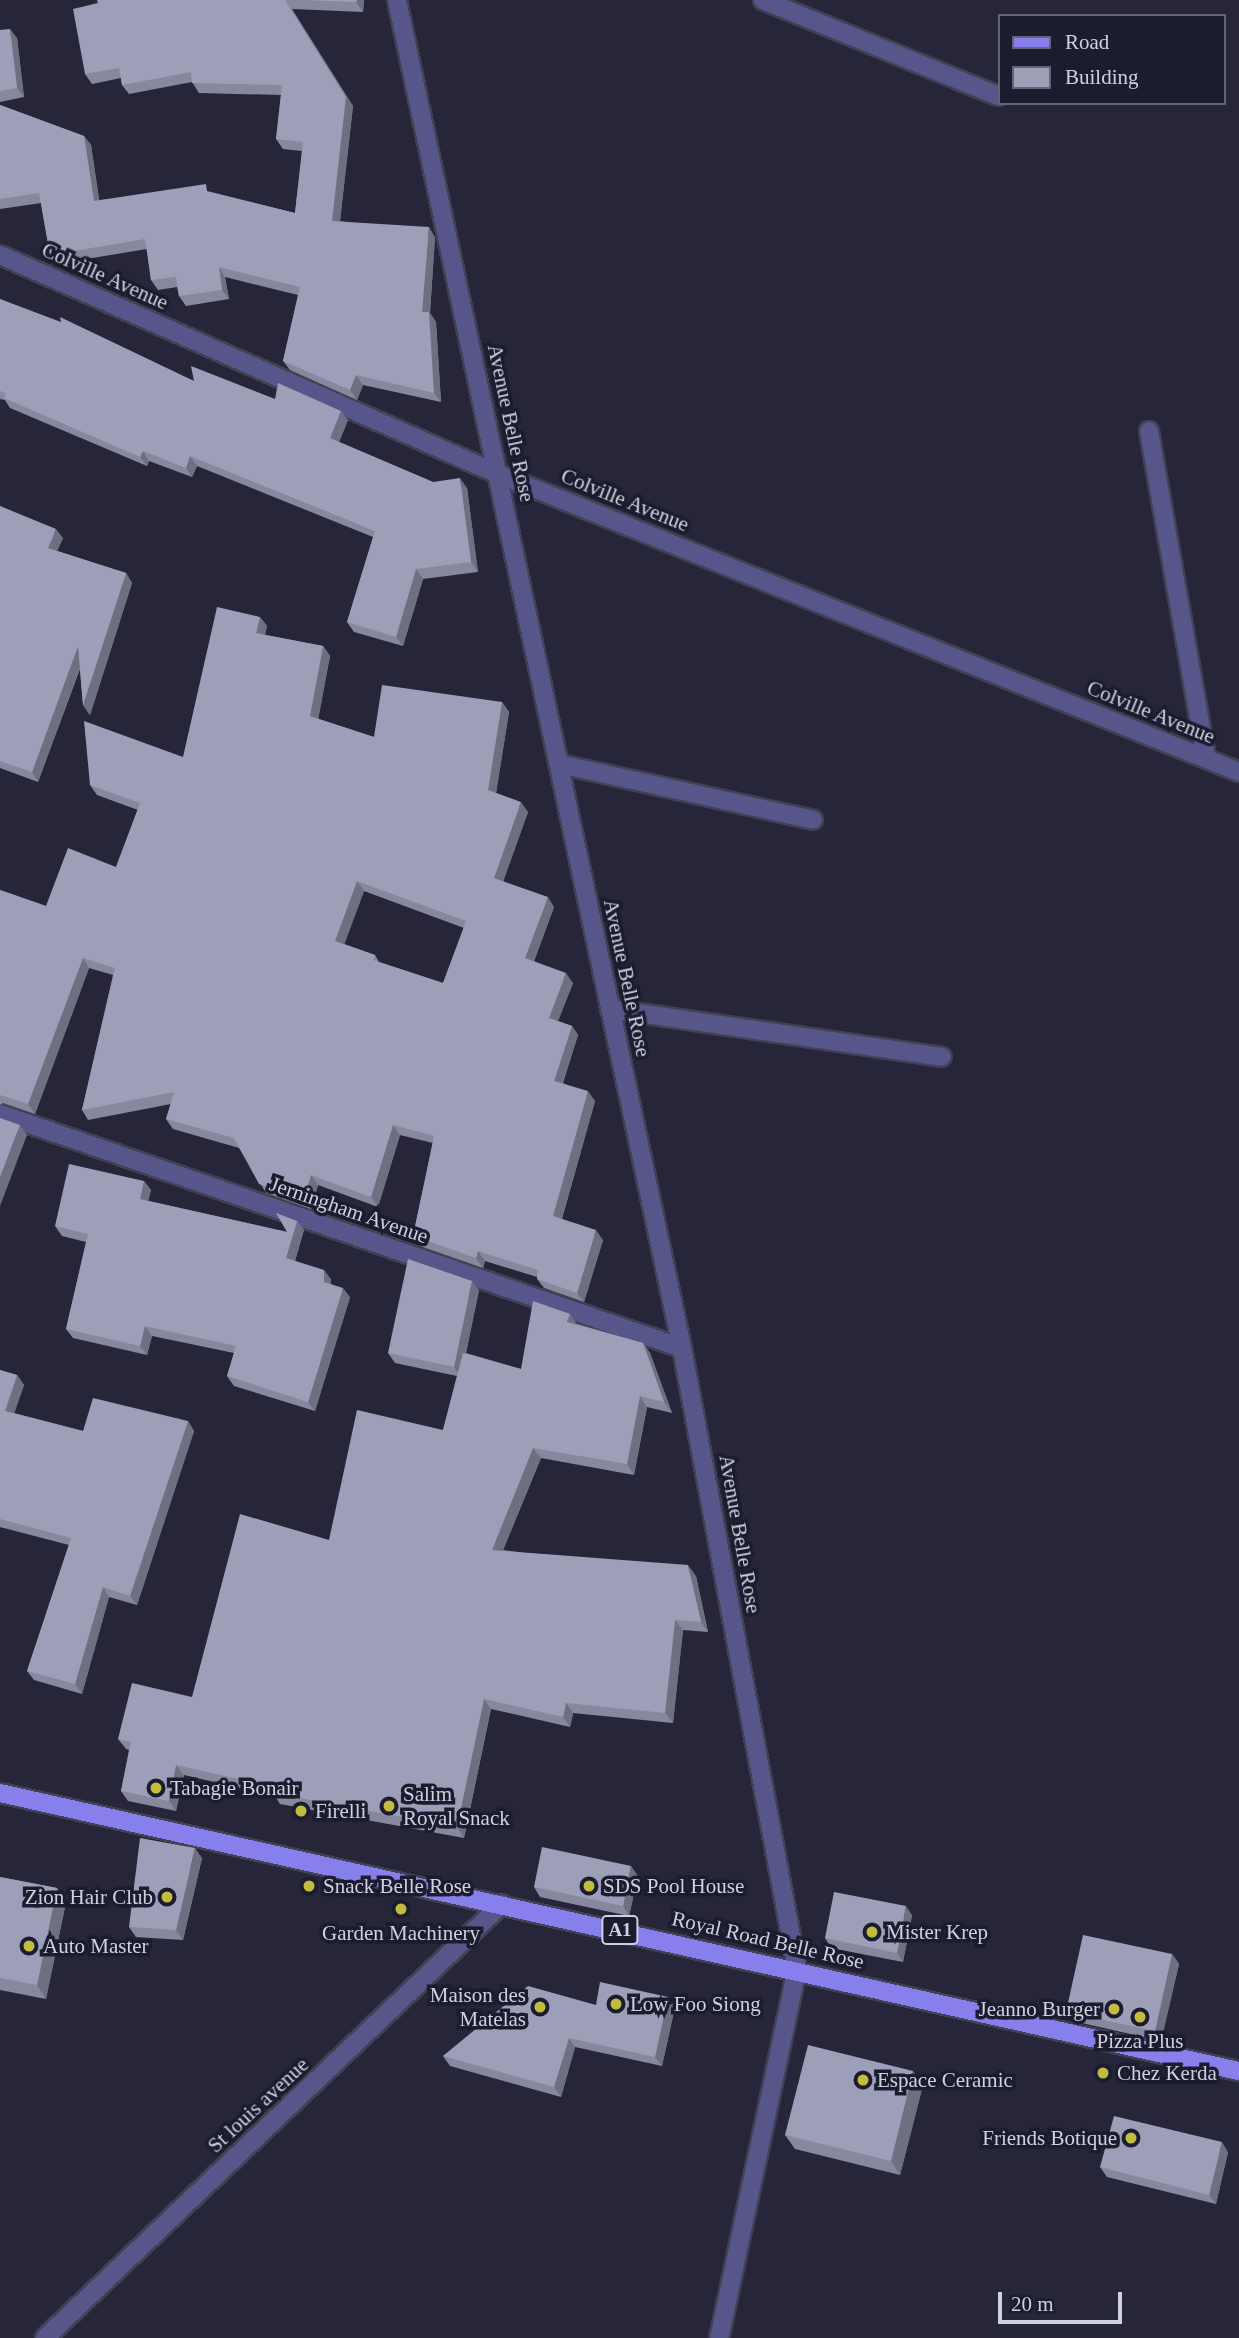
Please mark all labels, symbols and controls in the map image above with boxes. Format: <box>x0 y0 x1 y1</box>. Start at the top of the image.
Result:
legend <box>998 14 1225 105</box>
text: Road <box>1065 30 1109 54</box>
text: Building <box>1065 65 1139 89</box>
street label: Colville Avenue <box>37 237 173 315</box>
street label: Avenue Belle Rose <box>482 342 540 504</box>
street label: Colville Avenue <box>557 463 693 537</box>
street label: Colville Avenue <box>1083 675 1219 749</box>
street label: Avenue Belle Rose <box>598 897 656 1059</box>
street label: Jerningham Avenue <box>266 1171 432 1249</box>
street label: Avenue Belle Rose <box>714 1453 766 1615</box>
place label: Tabagie Bonair <box>170 1775 299 1801</box>
marker: Tabagie Bonair <box>148 1780 164 1796</box>
place label: Salim Royal Snack <box>403 1781 510 1831</box>
place label: Firelli <box>315 1798 366 1824</box>
marker: Salim Royal Snack <box>381 1798 397 1814</box>
marker: Firelli <box>293 1803 309 1819</box>
place label: Snack Belle Rose <box>323 1873 471 1899</box>
place label: SDS Pool House <box>603 1873 744 1899</box>
marker: Snack Belle Rose <box>301 1878 317 1894</box>
marker: SDS Pool House <box>581 1878 597 1894</box>
place label: Zion Hair Club <box>25 1884 153 1910</box>
marker: Zion Hair Club <box>159 1889 175 1905</box>
marker: Garden Machinery <box>393 1901 409 1917</box>
street label: Royal Road Belle Rose <box>669 1906 867 1974</box>
road number: A1 <box>601 1914 639 1946</box>
place label: Mister Krep <box>886 1919 988 1945</box>
place label: Garden Machinery <box>322 1920 480 1946</box>
marker: Mister Krep <box>864 1924 880 1940</box>
place label: Auto Master <box>43 1933 149 1959</box>
marker: Auto Master <box>21 1938 37 1954</box>
place label: Maison des Matelas <box>430 1982 526 2032</box>
place label: Low Foo Siong <box>630 1991 761 2017</box>
marker: Low Foo Siong <box>608 1996 624 2012</box>
place label: Jeanno Burger <box>979 1996 1100 2022</box>
marker: Maison des Matelas <box>532 1999 548 2015</box>
marker: Jeanno Burger <box>1106 2001 1122 2017</box>
marker: Pizza Plus <box>1132 2009 1148 2025</box>
place label: Pizza Plus <box>1097 2028 1183 2054</box>
street label: St louis avenue <box>202 2052 314 2158</box>
place label: Chez Kerda <box>1117 2060 1217 2086</box>
marker: Chez Kerda <box>1095 2065 1111 2081</box>
place label: Espace Ceramic <box>877 2067 1013 2093</box>
marker: Espace Ceramic <box>855 2072 871 2088</box>
place label: Friends Botique <box>982 2125 1117 2151</box>
marker: Friends Botique <box>1123 2130 1139 2146</box>
scale bar <box>1001 2278 1125 2322</box>
text: 20 m <box>1011 2292 1054 2316</box>

